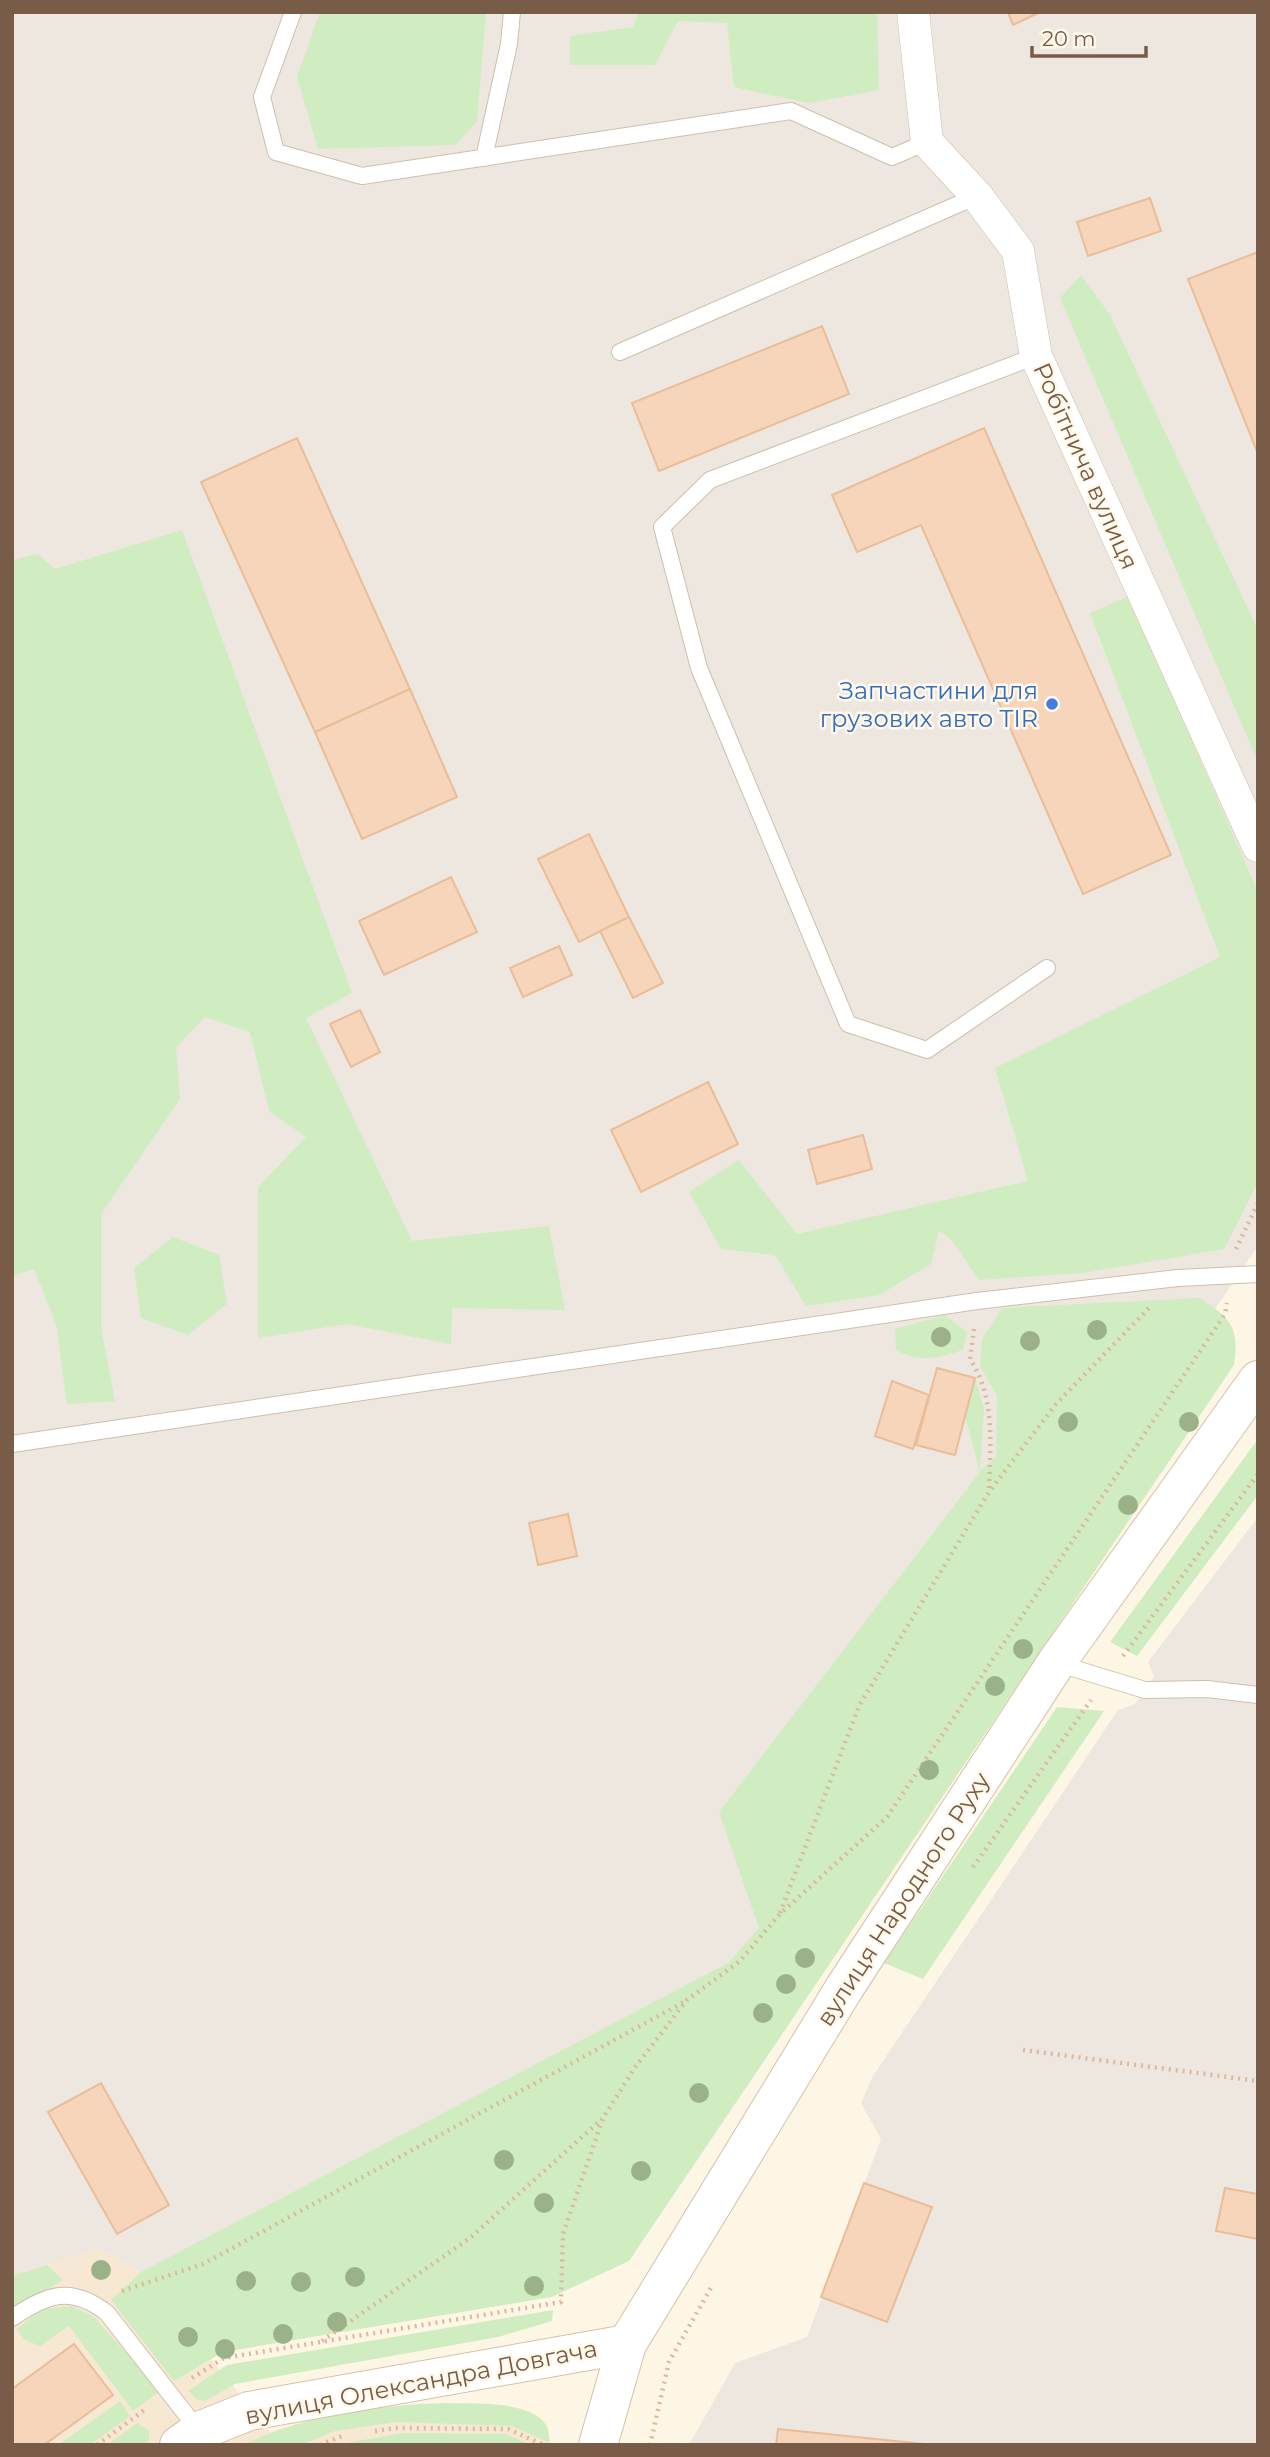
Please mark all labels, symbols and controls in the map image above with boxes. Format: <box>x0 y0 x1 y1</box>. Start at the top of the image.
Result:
scale bar <box>1032 14 1146 58</box>
text: 20 m <box>1042 26 1096 51</box>
street label: Робітнича вулиця <box>1027 358 1145 574</box>
place label: Запчастини для грузових авто TIR <box>820 676 1038 733</box>
marker: Запчастини для грузових авто TIR <box>1044 696 1060 712</box>
street label: вулиця Народного Руху <box>810 1766 996 2031</box>
street label: вулиця Олександра Довгача <box>242 2334 600 2430</box>

